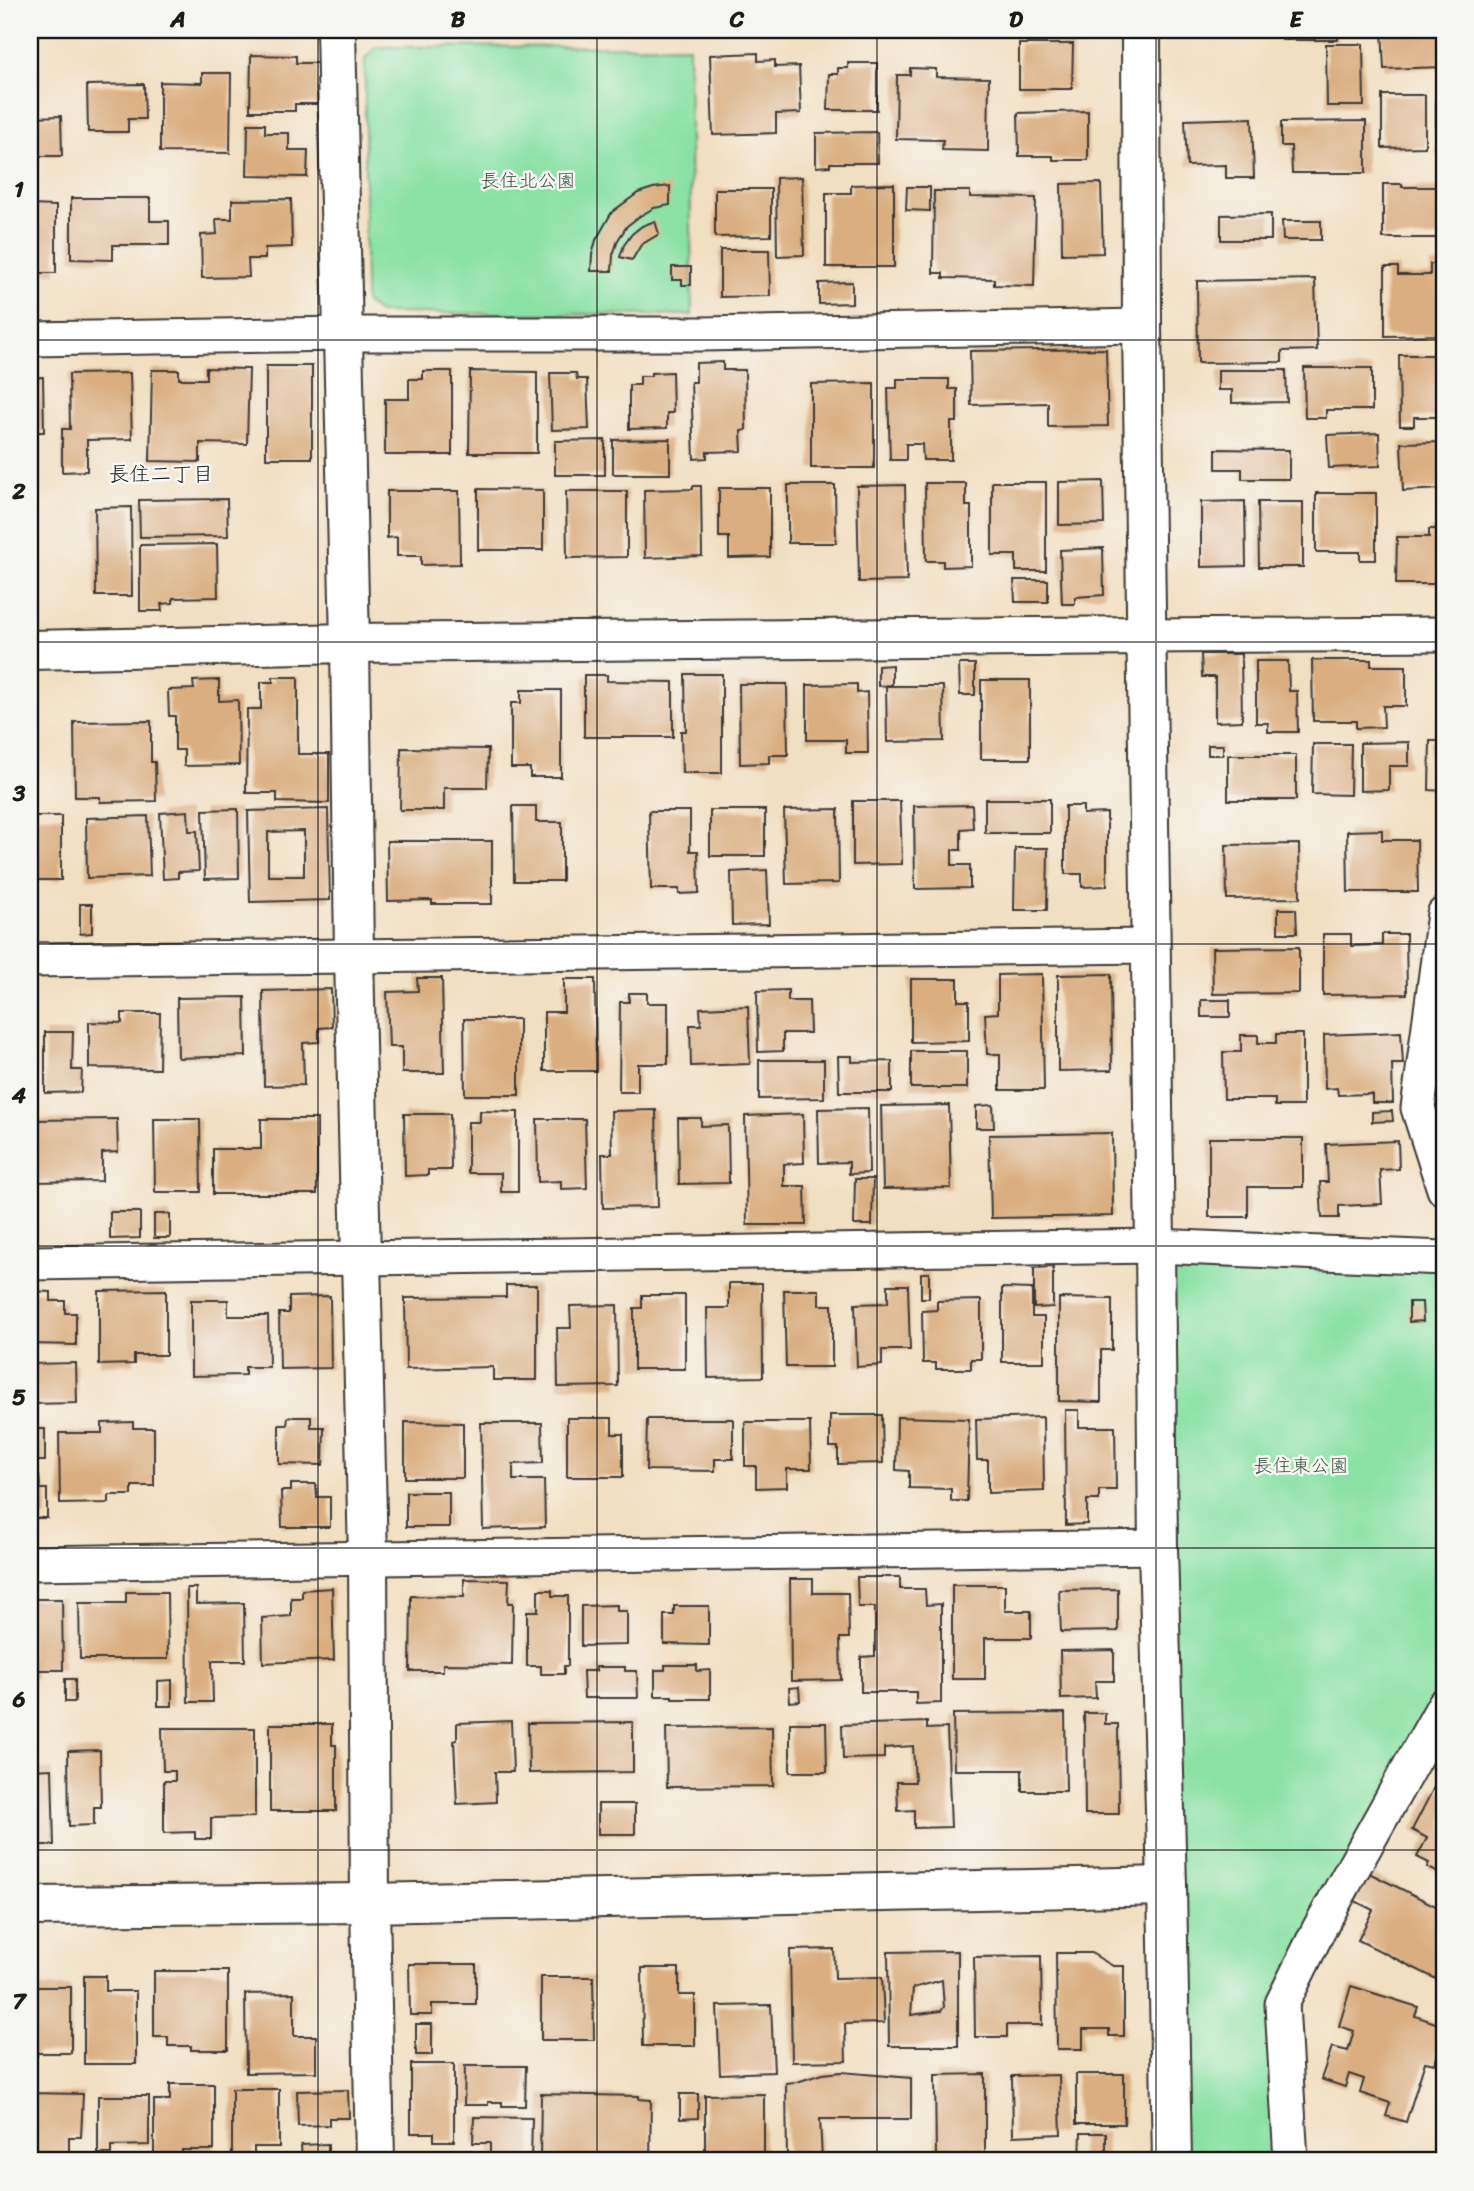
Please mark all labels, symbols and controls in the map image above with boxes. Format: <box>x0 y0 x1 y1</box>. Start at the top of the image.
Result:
text: A <box>169 0 186 40</box>
text: B <box>451 0 466 40</box>
text: C <box>729 0 745 40</box>
text: D <box>1009 0 1024 40</box>
text: E <box>1290 0 1305 40</box>
park label: 長住北公園 <box>480 164 576 197</box>
text: 1 <box>14 169 24 210</box>
district label: 長住二丁目 <box>109 455 214 493</box>
text: 2 <box>11 471 26 512</box>
text: 3 <box>12 773 26 814</box>
text: 4 <box>11 1075 27 1116</box>
text: 5 <box>12 1377 26 1418</box>
park label: 長住東公園 <box>1253 1449 1349 1482</box>
text: 6 <box>11 1679 26 1720</box>
text: 7 <box>12 1981 27 2022</box>

